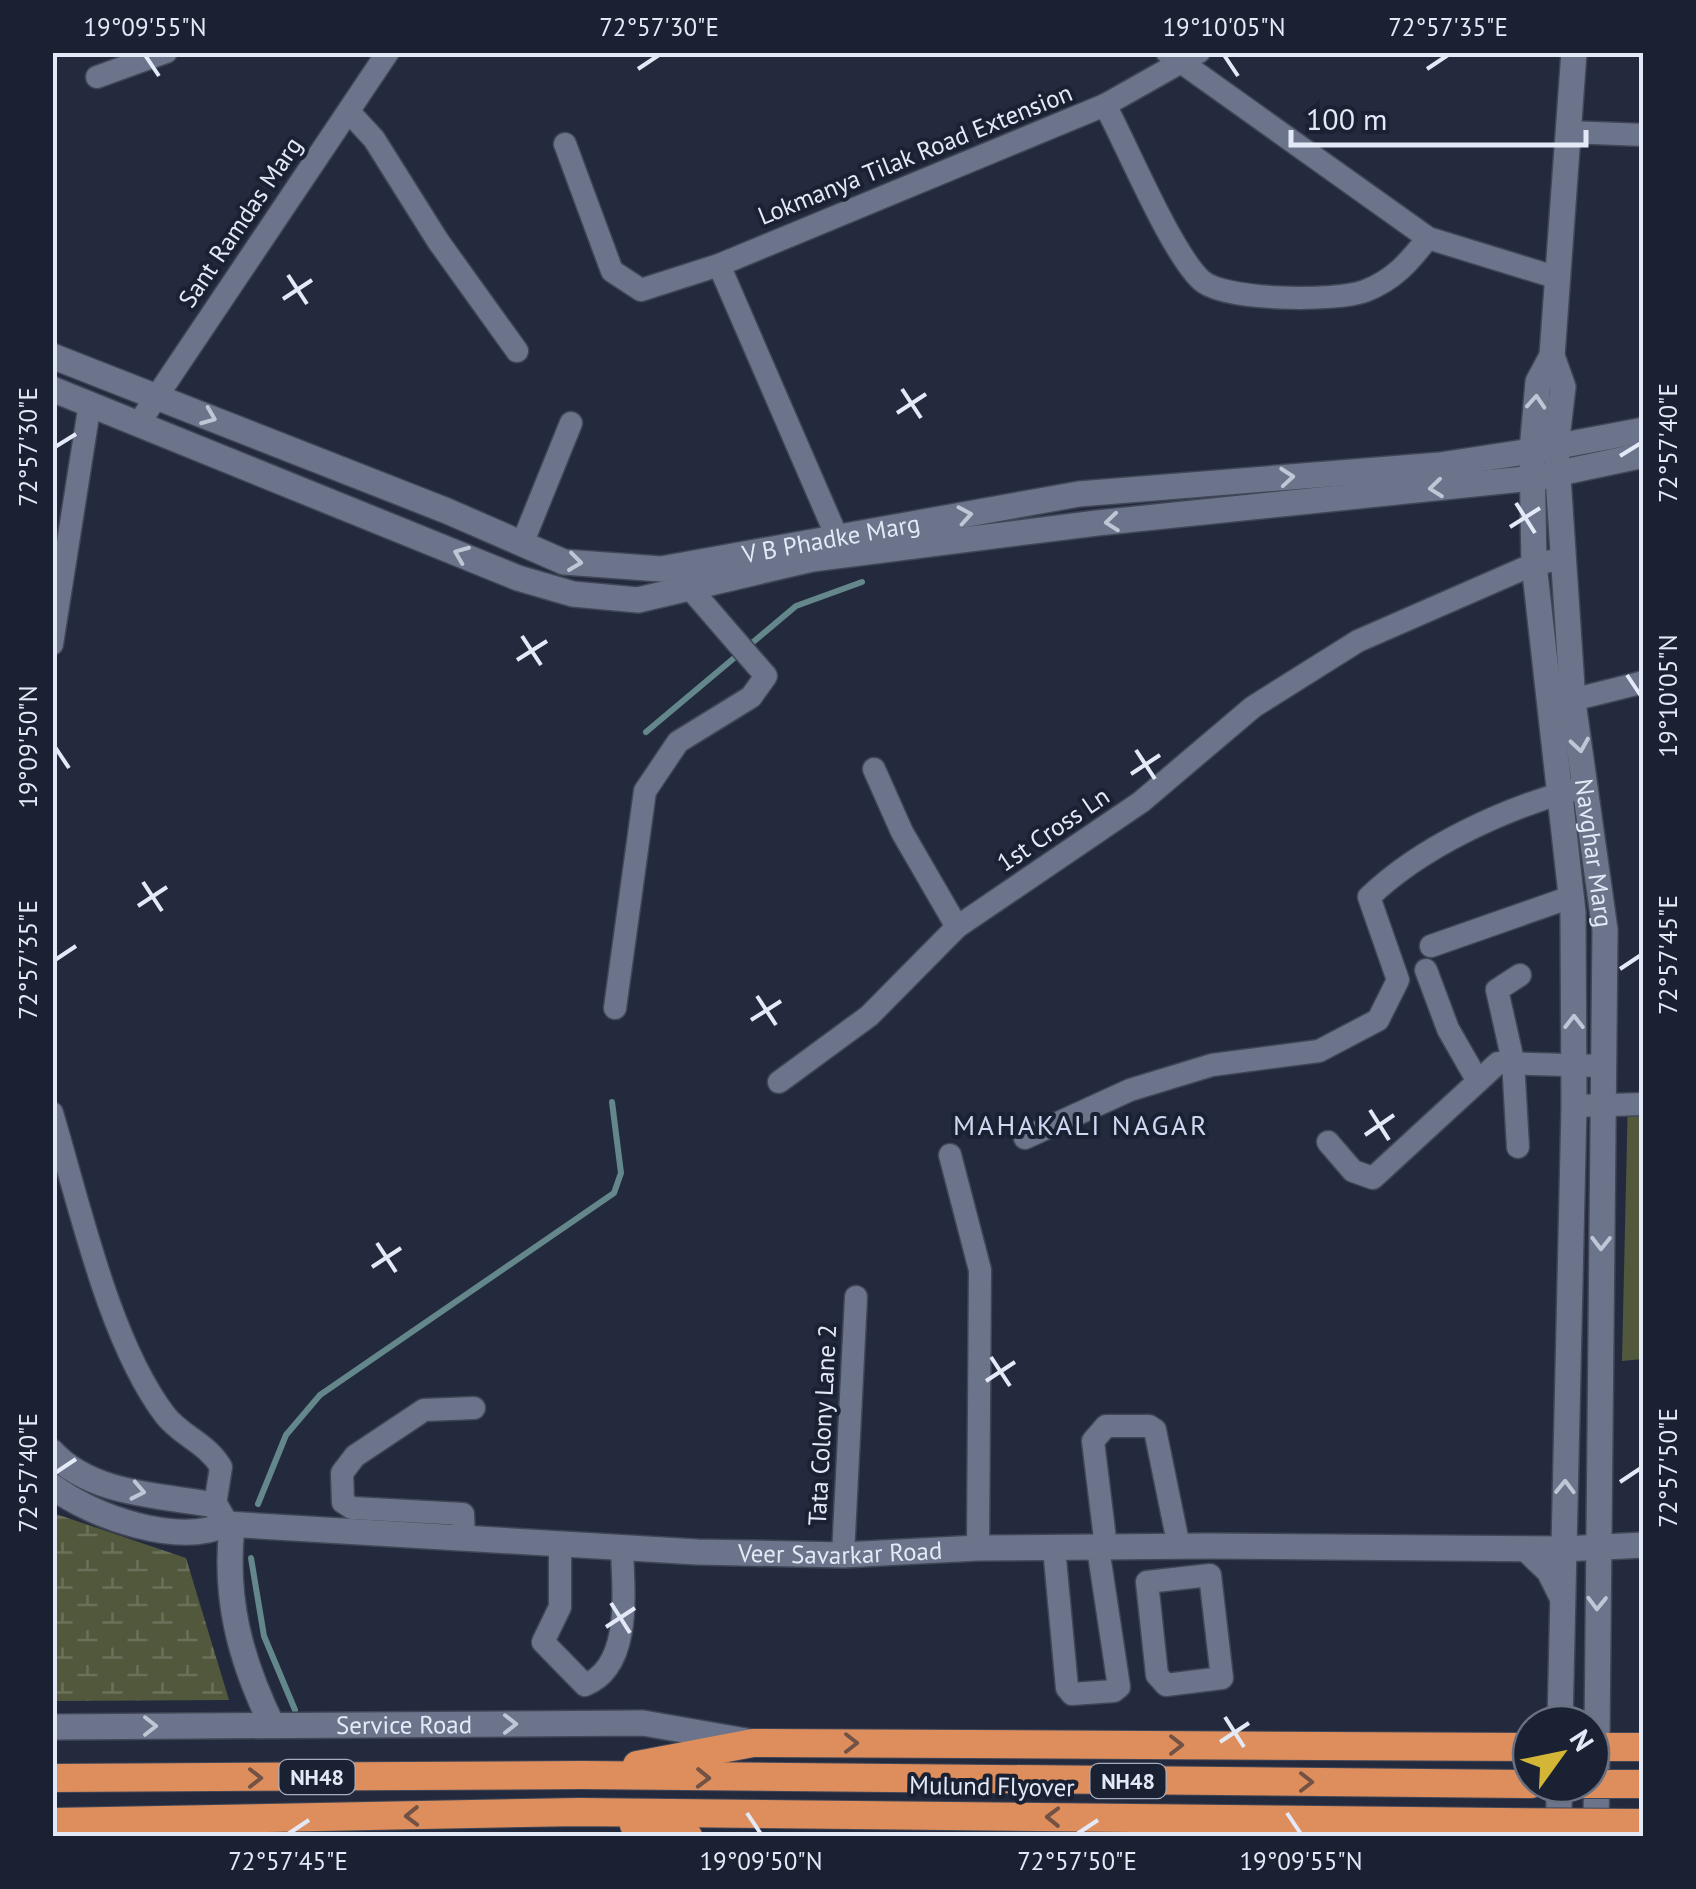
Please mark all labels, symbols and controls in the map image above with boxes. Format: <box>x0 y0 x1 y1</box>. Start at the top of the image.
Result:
text: 19°09'55"N <box>83 11 207 43</box>
text: 72°57'30"E <box>599 11 719 43</box>
text: 19°10'05"N <box>1162 11 1286 43</box>
text: 72°57'35"E <box>1388 11 1508 43</box>
street label: Lokmanya Tilak Road Extension <box>753 76 1077 232</box>
scale bar <box>1291 85 1586 147</box>
text: 100 m <box>1306 99 1387 138</box>
street label: Sant Ramdas Marg <box>171 131 309 313</box>
text: 72°57'40"E <box>1652 383 1684 503</box>
text: 72°57'30"E <box>12 387 44 507</box>
one-way arrow <box>1525 393 1546 409</box>
one-way arrow <box>199 405 217 425</box>
one-way arrow <box>1280 467 1296 489</box>
one-way arrow <box>1427 477 1443 499</box>
one-way arrow <box>956 505 973 526</box>
street label: V B Phadke Marg <box>739 507 923 570</box>
one-way arrow <box>1104 511 1120 532</box>
one-way arrow <box>453 546 471 566</box>
one-way arrow <box>567 551 583 572</box>
text: 19°10'05"N <box>1652 634 1684 758</box>
text: 19°09'50"N <box>12 685 44 809</box>
one-way arrow <box>1568 737 1589 753</box>
street label: Navghar Marg <box>1568 777 1620 929</box>
street label: 1st Cross Ln <box>991 780 1115 878</box>
text: 72°57'45"E <box>1652 895 1684 1015</box>
text: 72°57'35"E <box>12 900 44 1020</box>
one-way arrow <box>1563 1013 1584 1029</box>
district label: MAHAKALI NAGAR <box>953 1106 1209 1143</box>
one-way arrow <box>1590 1236 1612 1252</box>
street label: Tata Colony Lane 2 <box>801 1324 843 1526</box>
text: 72°57'50"E <box>1652 1408 1684 1528</box>
text: 72°57'40"E <box>12 1413 44 1533</box>
one-way arrow <box>1554 1478 1575 1494</box>
one-way arrow <box>130 1480 146 1501</box>
street label: Veer Savarkar Road <box>737 1534 943 1571</box>
one-way arrow <box>1586 1596 1608 1612</box>
north arrow <box>1511 1704 1611 1804</box>
street label: Service Road <box>336 1708 472 1741</box>
one-way arrow <box>502 1713 518 1734</box>
one-way arrow <box>142 1715 158 1737</box>
text: N <box>1562 1722 1603 1758</box>
one-way arrow <box>844 1732 859 1754</box>
one-way arrow <box>1168 1734 1184 1756</box>
road number: NH48 <box>280 1760 354 1794</box>
road number: NH48 <box>1090 1764 1166 1798</box>
one-way arrow <box>247 1767 263 1788</box>
one-way arrow <box>695 1767 711 1788</box>
street label: Mulund Flyover <box>909 1769 1076 1803</box>
one-way arrow <box>1300 1771 1315 1793</box>
one-way arrow <box>403 1805 418 1827</box>
one-way arrow <box>1045 1806 1060 1828</box>
text: 72°57'45"E <box>228 1845 348 1877</box>
text: 19°09'50"N <box>699 1845 823 1877</box>
text: 72°57'50"E <box>1017 1845 1137 1877</box>
text: 19°09'55"N <box>1239 1845 1363 1877</box>

